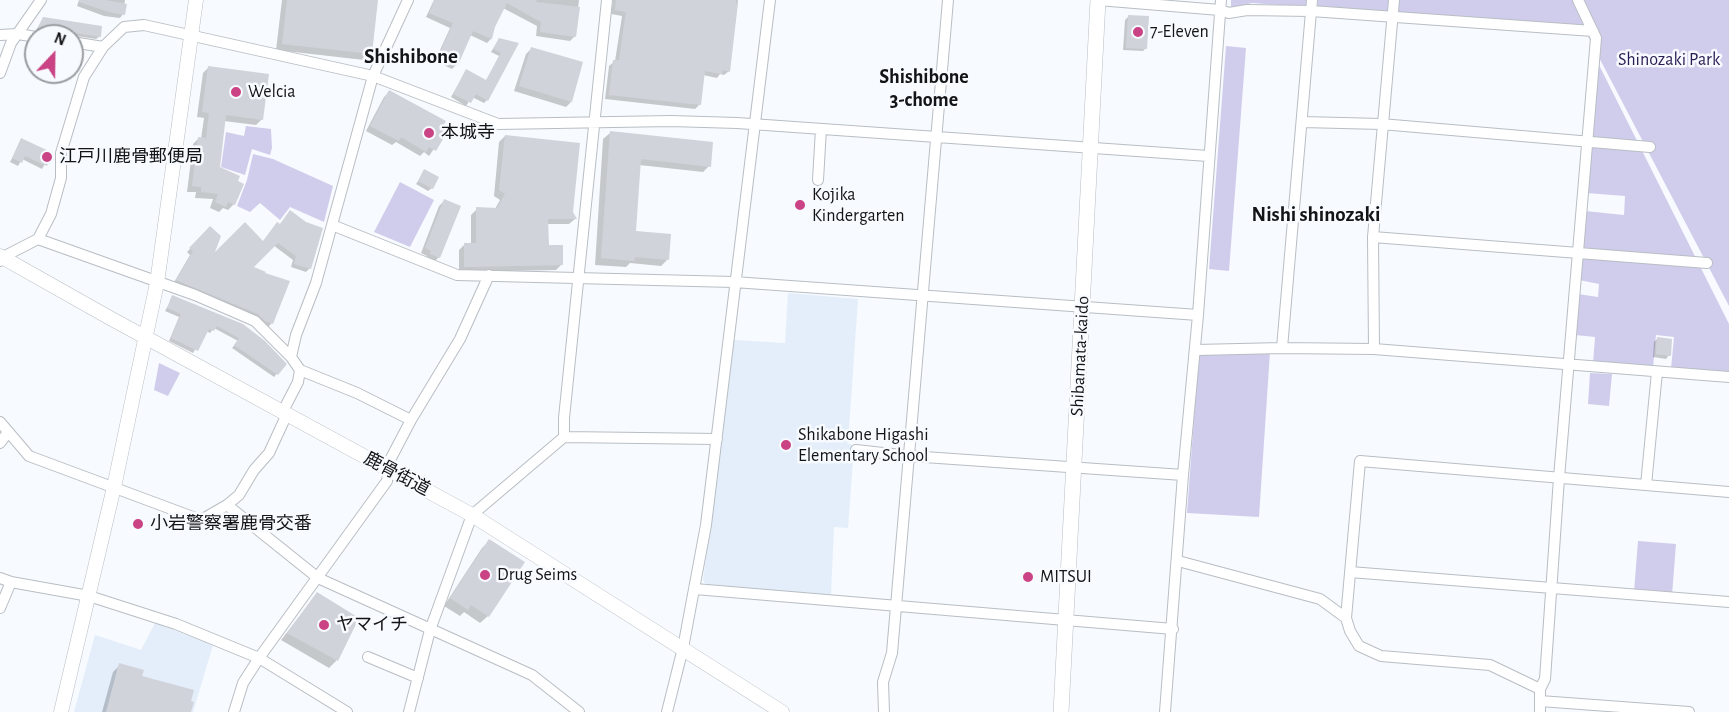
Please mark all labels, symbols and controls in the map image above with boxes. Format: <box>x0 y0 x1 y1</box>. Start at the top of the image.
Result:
place label: 7-Eleven <box>1150 21 1209 43</box>
north arrow <box>24 24 84 84</box>
marker: 7-Eleven <box>1131 25 1145 39</box>
text: N <box>52 30 68 49</box>
district label: Shishibone <box>364 44 458 70</box>
park label: Shinozaki Park <box>1618 49 1720 71</box>
district label: Shishibone 3-chome <box>879 65 969 112</box>
place label: Welcia <box>248 81 296 103</box>
marker: Welcia <box>229 85 243 99</box>
place label: 本城寺 <box>441 122 495 144</box>
marker: 本城寺 <box>422 126 436 140</box>
place label: 江戸川鹿骨郵便局 <box>59 146 203 168</box>
marker: 江戸川鹿骨郵便局 <box>40 150 54 164</box>
place label: Kojika Kindergarten <box>812 184 904 226</box>
marker: Kojika Kindergarten <box>793 198 807 212</box>
district label: Nishi shinozaki <box>1252 202 1380 228</box>
street label: Shibamata-kaido <box>1066 295 1094 417</box>
place label: Shikabone Higashi Elementary School <box>798 424 929 466</box>
marker: Shikabone Higashi Elementary School <box>779 438 793 452</box>
street label: 鹿骨街道 <box>360 448 434 500</box>
place label: 小岩警察署鹿骨交番 <box>150 513 312 535</box>
marker: 小岩警察署鹿骨交番 <box>131 517 145 531</box>
place label: Drug Seims <box>497 564 577 586</box>
place label: MITSUI <box>1040 566 1092 588</box>
marker: Drug Seims <box>478 568 492 582</box>
marker: MITSUI <box>1021 570 1035 584</box>
place label: ヤマイチ <box>336 614 408 636</box>
marker: ヤマイチ <box>317 618 331 632</box>

